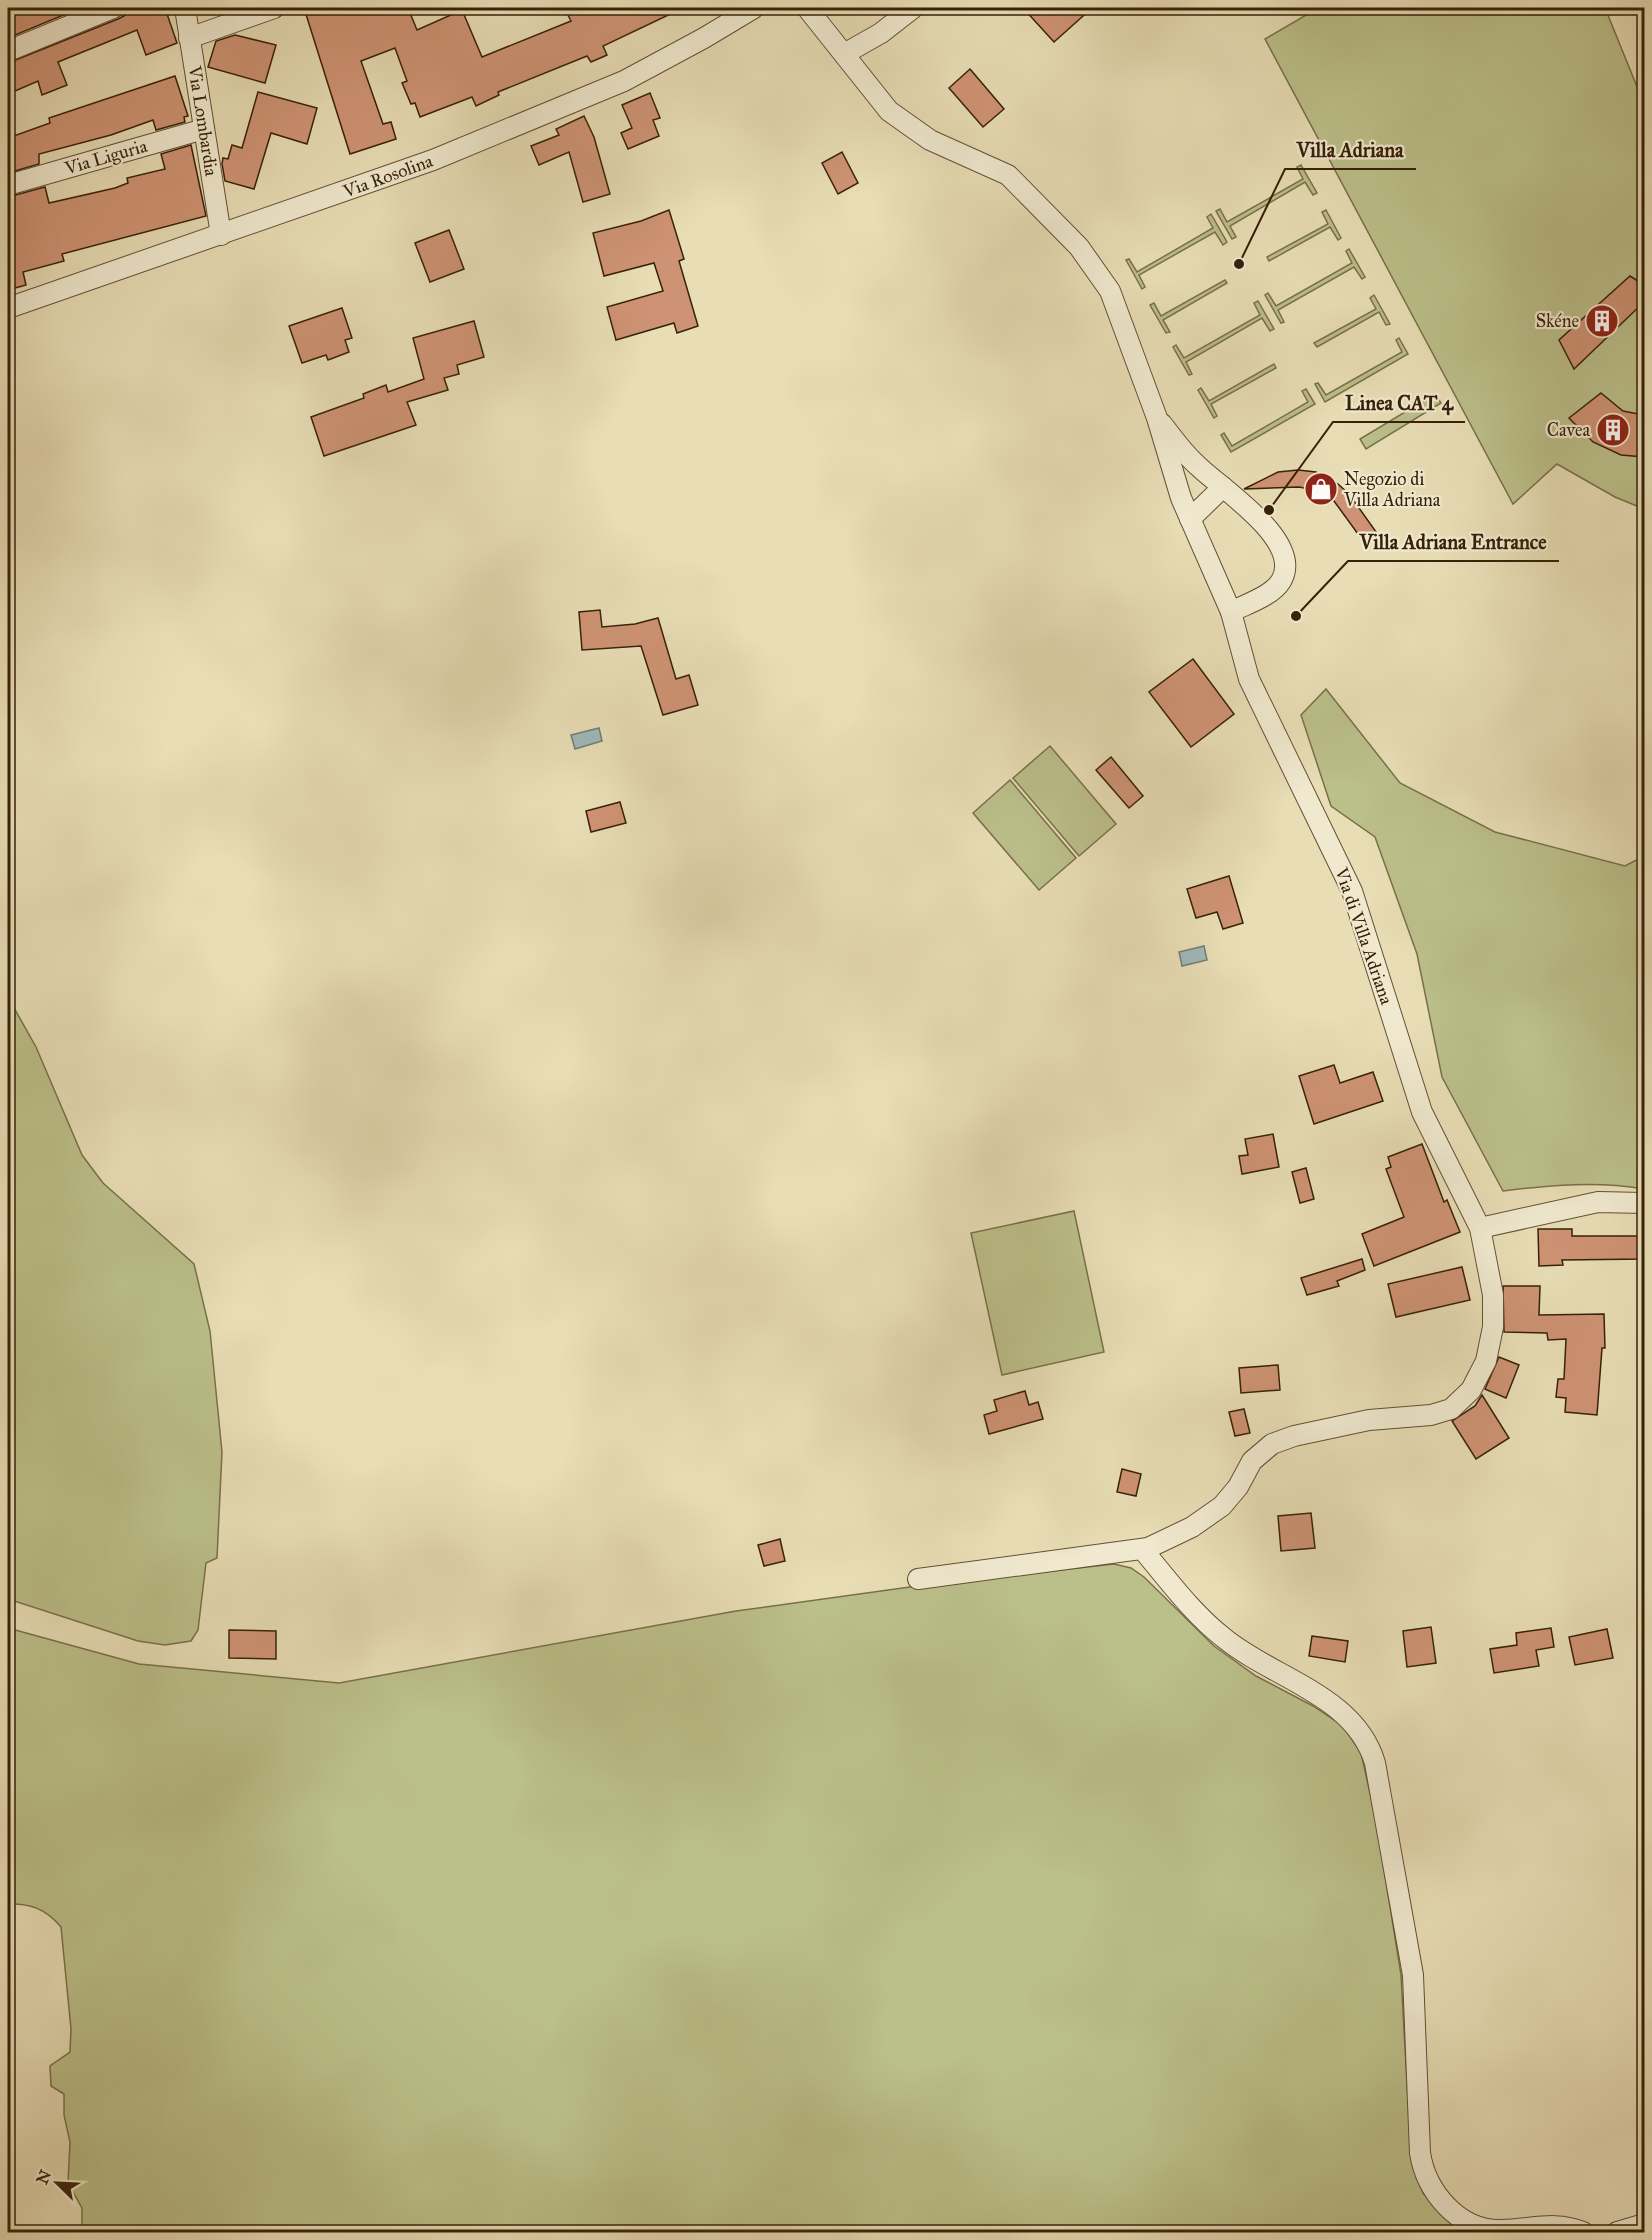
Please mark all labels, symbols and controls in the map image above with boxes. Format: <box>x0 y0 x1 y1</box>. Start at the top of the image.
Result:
street label: Via Lombardia <box>183 63 223 178</box>
callout: Villa Adriana <box>1285 131 1416 169</box>
street label: Via Liguria <box>61 135 150 180</box>
text: Villa Adriana <box>1295 138 1404 162</box>
street label: Via Rosolina <box>339 150 436 203</box>
building icon: Skéne <box>1584 303 1620 339</box>
place label: Skéne <box>1536 310 1579 332</box>
callout: Linea CAT 4 <box>1333 384 1465 422</box>
text: Linea CAT 4 <box>1345 391 1454 416</box>
building icon: Cavea <box>1595 412 1631 448</box>
place label: Cavea <box>1547 419 1590 441</box>
place label: Negozio di Villa Adriana <box>1343 468 1441 511</box>
shop icon: Negozio di Villa Adriana <box>1303 471 1339 507</box>
callout: Villa Adriana Entrance <box>1348 523 1559 561</box>
text: Villa Adriana Entrance <box>1358 530 1547 554</box>
street label: Via di Villa Adriana <box>1330 864 1398 1008</box>
north arrow <box>27 2153 87 2213</box>
text: N <box>32 2167 55 2187</box>

